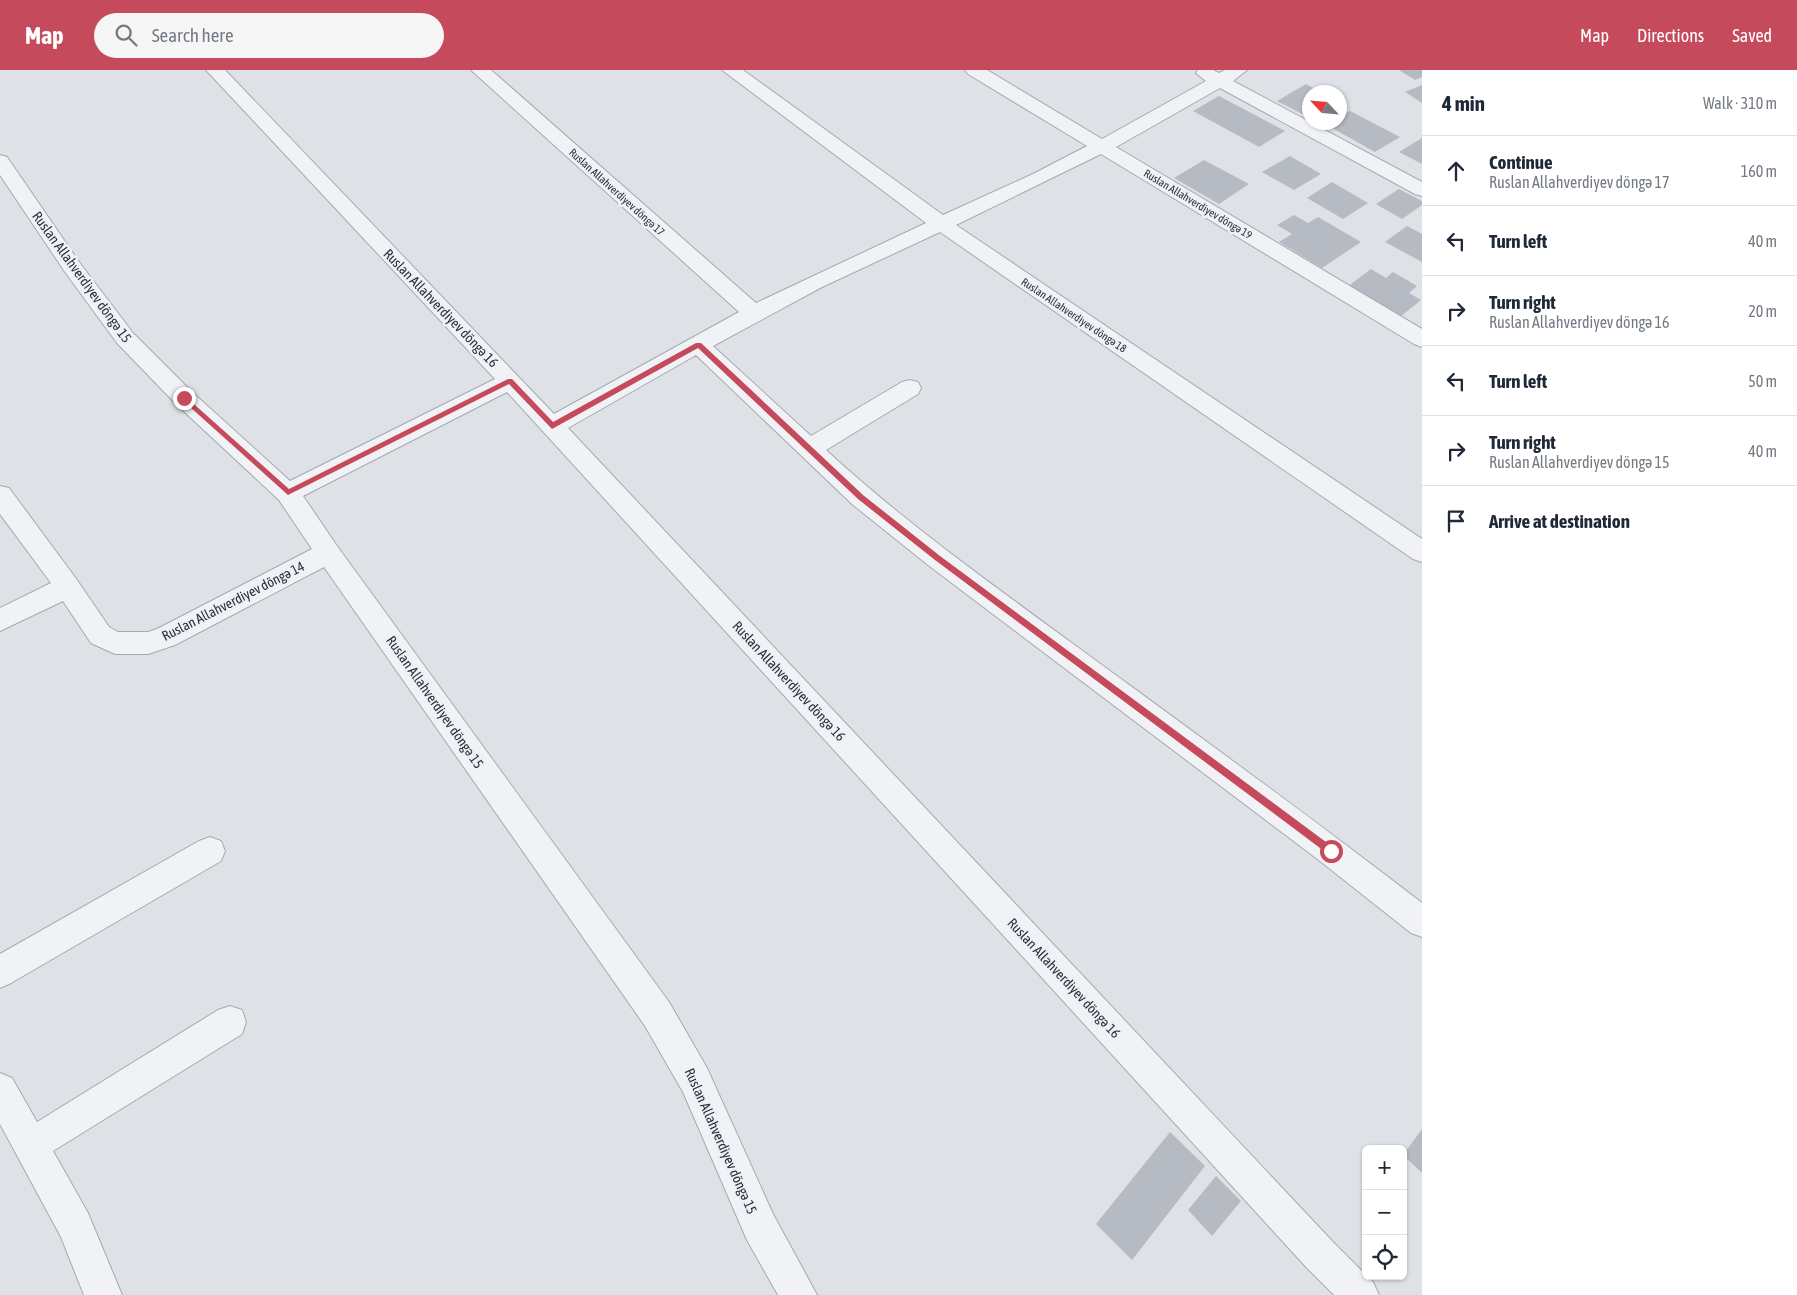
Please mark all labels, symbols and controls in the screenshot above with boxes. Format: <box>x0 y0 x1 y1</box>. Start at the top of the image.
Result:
search box <box>94 13 444 58</box>
icon: search <box>112 21 140 49</box>
text: Map <box>25 22 64 49</box>
text: Search here <box>152 24 234 46</box>
text: Map <box>1580 25 1609 46</box>
text: Directions <box>1637 25 1704 46</box>
text: Saved <box>1732 25 1772 46</box>
north arrow <box>1302 85 1347 130</box>
text: 4 min <box>1442 91 1485 115</box>
text: Walk · 310 m <box>1703 94 1777 112</box>
street label: Ruslan Allahverdiyev döngə 17 <box>567 146 667 238</box>
text: Continue <box>1489 151 1553 173</box>
icon: ahead <box>1442 157 1470 185</box>
text: 160 m <box>1741 162 1777 180</box>
street label: Ruslan Allahverdiyev döngə 19 <box>1142 167 1254 241</box>
text: Ruslan Allahverdiyev döngə 17 <box>1489 173 1669 191</box>
street label: Ruslan Allahverdiyev döngə 15 <box>29 208 135 346</box>
icon: left <box>1442 227 1470 255</box>
text: Turn left <box>1489 230 1547 252</box>
text: 40 m <box>1748 232 1777 250</box>
street label: Ruslan Allahverdiyev döngə 16 <box>380 246 502 371</box>
street label: Ruslan Allahverdiyev döngə 18 <box>1019 275 1129 355</box>
text: Turn right <box>1489 291 1556 313</box>
icon: right <box>1442 297 1470 325</box>
text: 20 m <box>1748 302 1777 320</box>
text: Ruslan Allahverdiyev döngə 16 <box>1489 313 1669 331</box>
icon: left <box>1442 367 1470 395</box>
text: Turn left <box>1489 370 1547 392</box>
text: 50 m <box>1748 372 1777 390</box>
route end <box>173 387 196 410</box>
text: Turn right <box>1489 431 1556 453</box>
icon: right <box>1442 437 1470 465</box>
text: 40 m <box>1748 442 1777 460</box>
text: Ruslan Allahverdiyev döngə 15 <box>1489 453 1669 471</box>
icon: arrive <box>1442 507 1470 535</box>
text: Arrive at destination <box>1489 510 1630 532</box>
street label: Ruslan Allahverdiyev döngə 14 <box>159 558 307 644</box>
street label: Ruslan Allahverdiyev döngə 16 <box>729 618 849 744</box>
street label: Ruslan Allahverdiyev döngə 15 <box>383 633 487 771</box>
route start <box>1320 840 1343 863</box>
street label: Ruslan Allahverdiyev döngə 16 <box>1004 915 1124 1041</box>
street label: Ruslan Allahverdiyev döngə 15 <box>682 1066 760 1216</box>
map controls <box>1362 1145 1407 1280</box>
button: + <box>1362 1145 1407 1190</box>
button: − <box>1362 1190 1407 1235</box>
button: locate <box>1362 1235 1407 1280</box>

